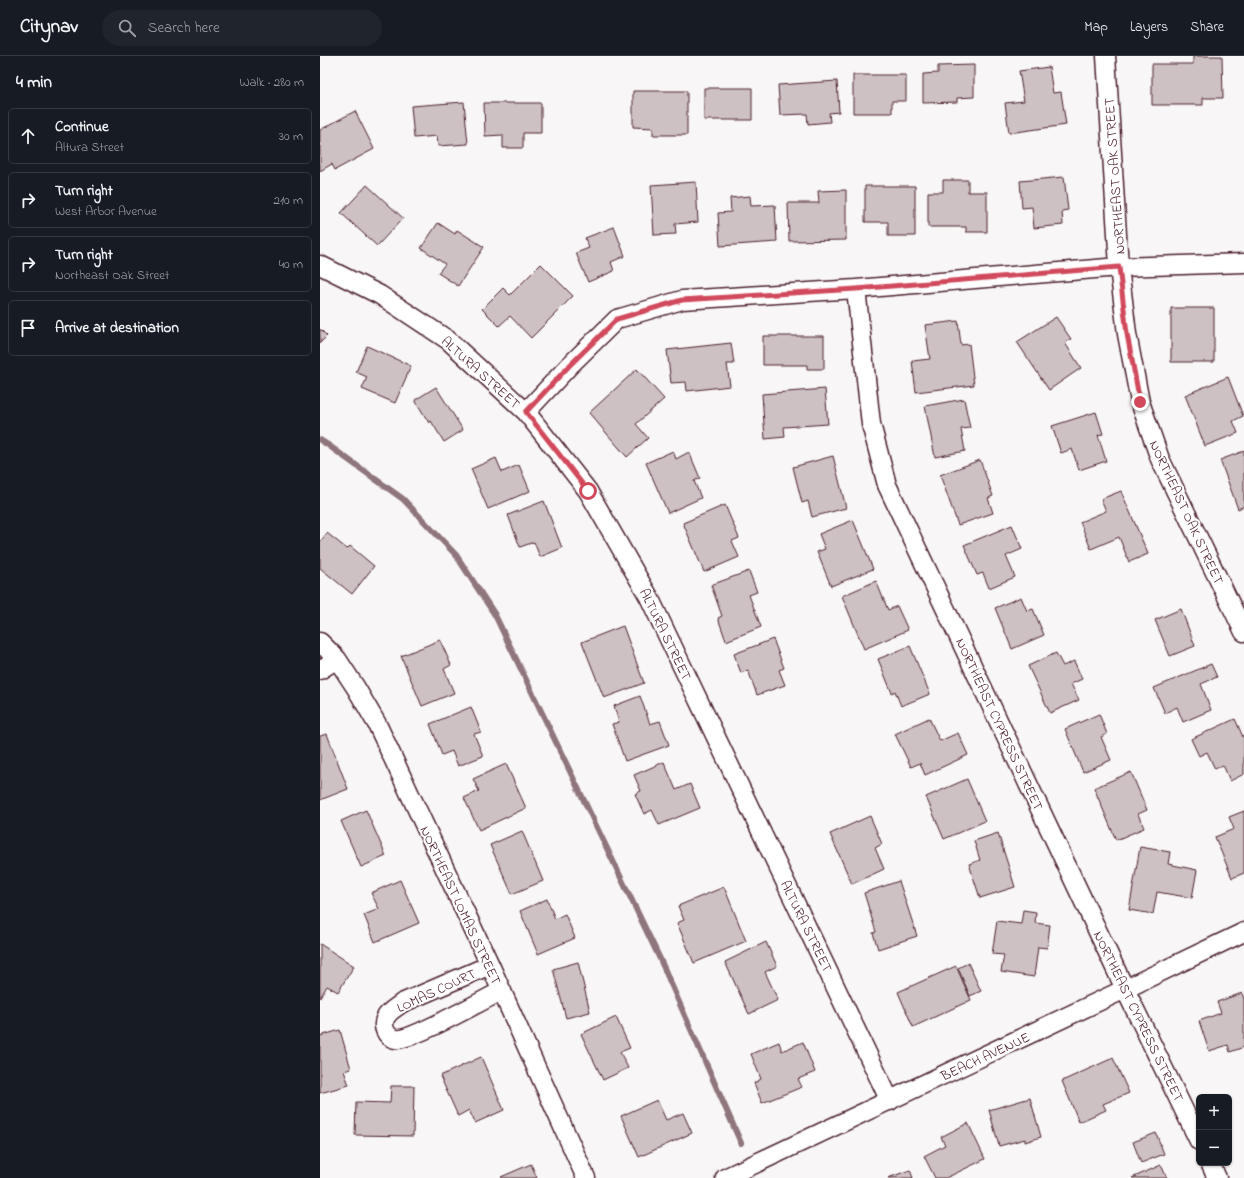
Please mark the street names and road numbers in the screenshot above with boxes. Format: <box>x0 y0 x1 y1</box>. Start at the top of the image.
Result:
street label: NORTHEAST OAK STREET <box>1100 97 1131 255</box>
street label: ALTURA STREET <box>436 332 524 414</box>
street label: NORTHEAST OAK STREET <box>1143 437 1228 588</box>
street label: ALTURA STREET <box>633 585 696 684</box>
street label: NORTHEAST CYPRESS STREET <box>949 635 1048 814</box>
street label: NORTHEAST LOMAS STREET <box>414 823 506 988</box>
street label: ALTURA STREET <box>774 877 837 976</box>
street label: NORTHEAST CYPRESS STREET <box>1087 927 1188 1106</box>
street label: LOMAS COURT <box>394 964 480 1019</box>
street label: BEACH AVENUE <box>937 1027 1034 1088</box>

